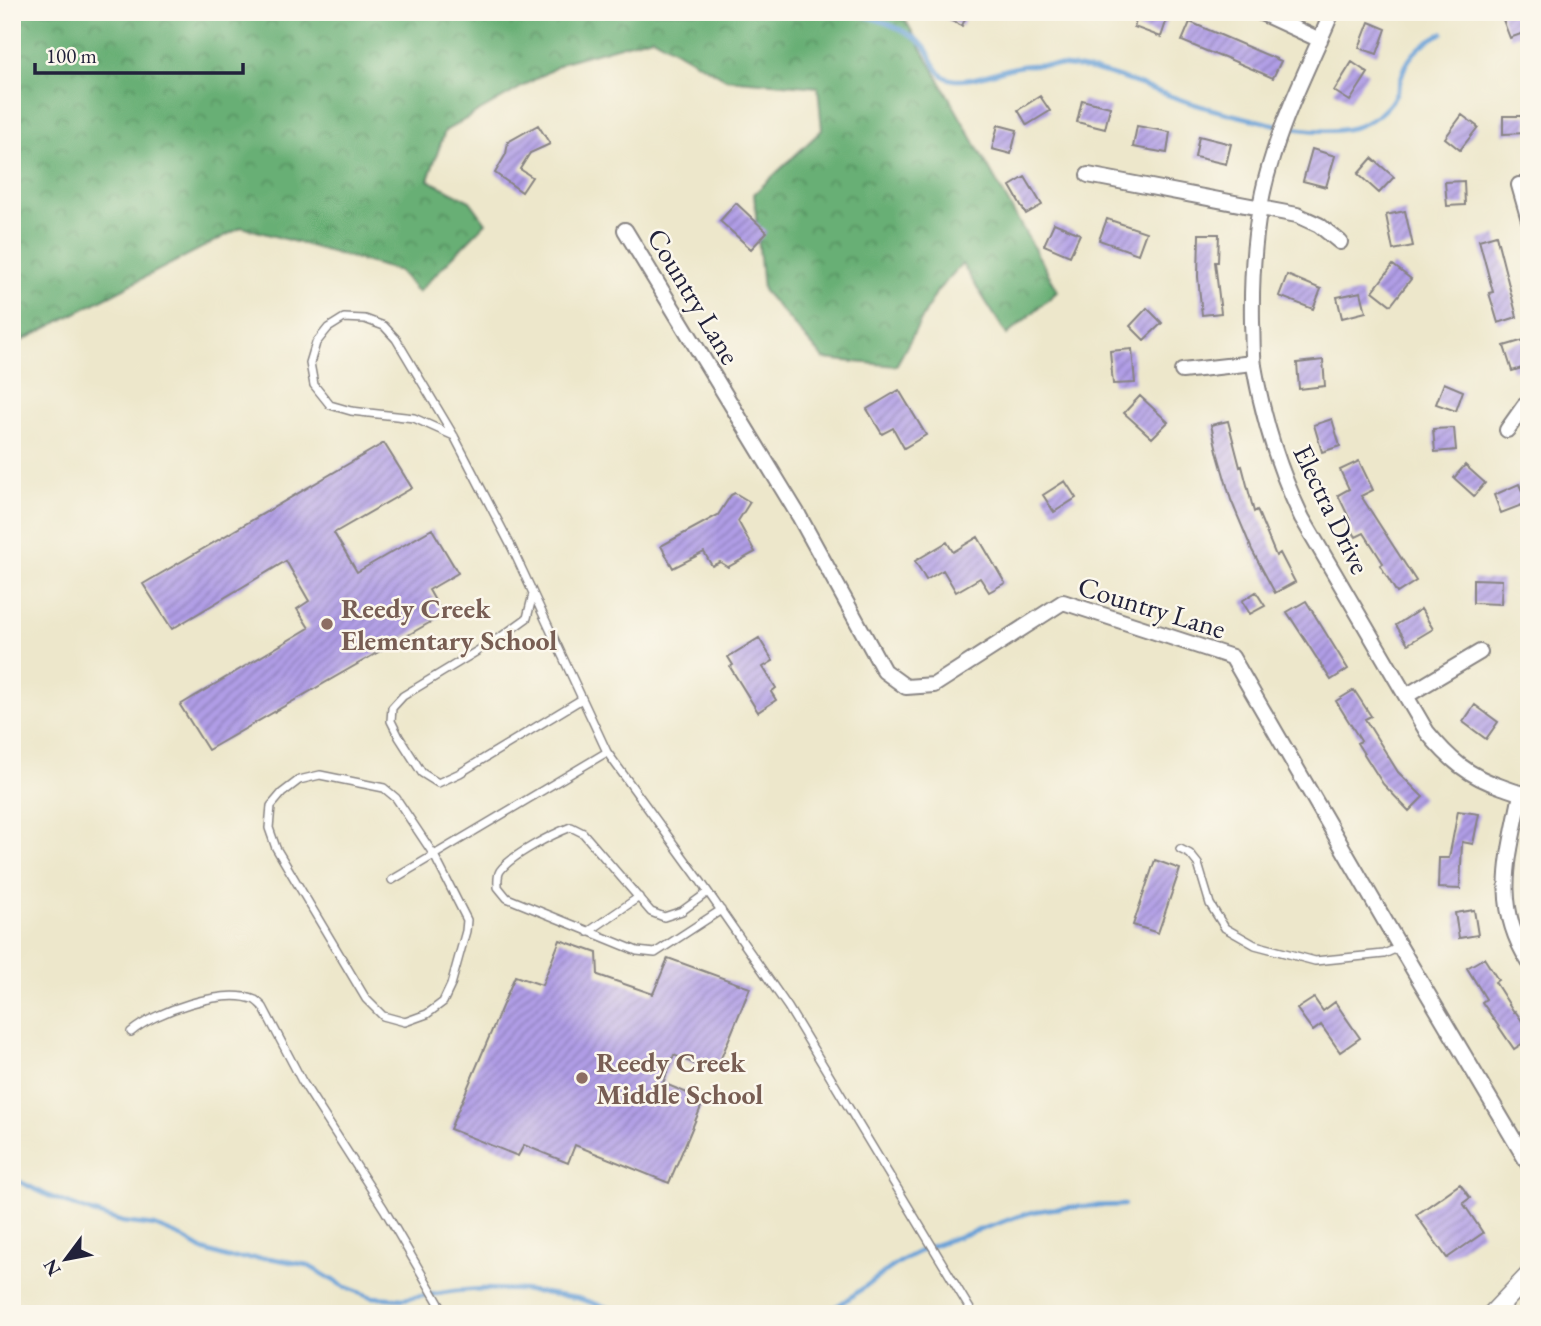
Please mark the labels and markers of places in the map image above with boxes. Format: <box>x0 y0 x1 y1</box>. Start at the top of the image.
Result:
place label: Reedy Creek Elementary School <box>341 590 557 658</box>
marker: Reedy Creek Elementary School <box>319 616 335 632</box>
place label: Reedy Creek Middle School <box>596 1044 763 1112</box>
marker: Reedy Creek Middle School <box>574 1070 590 1086</box>

